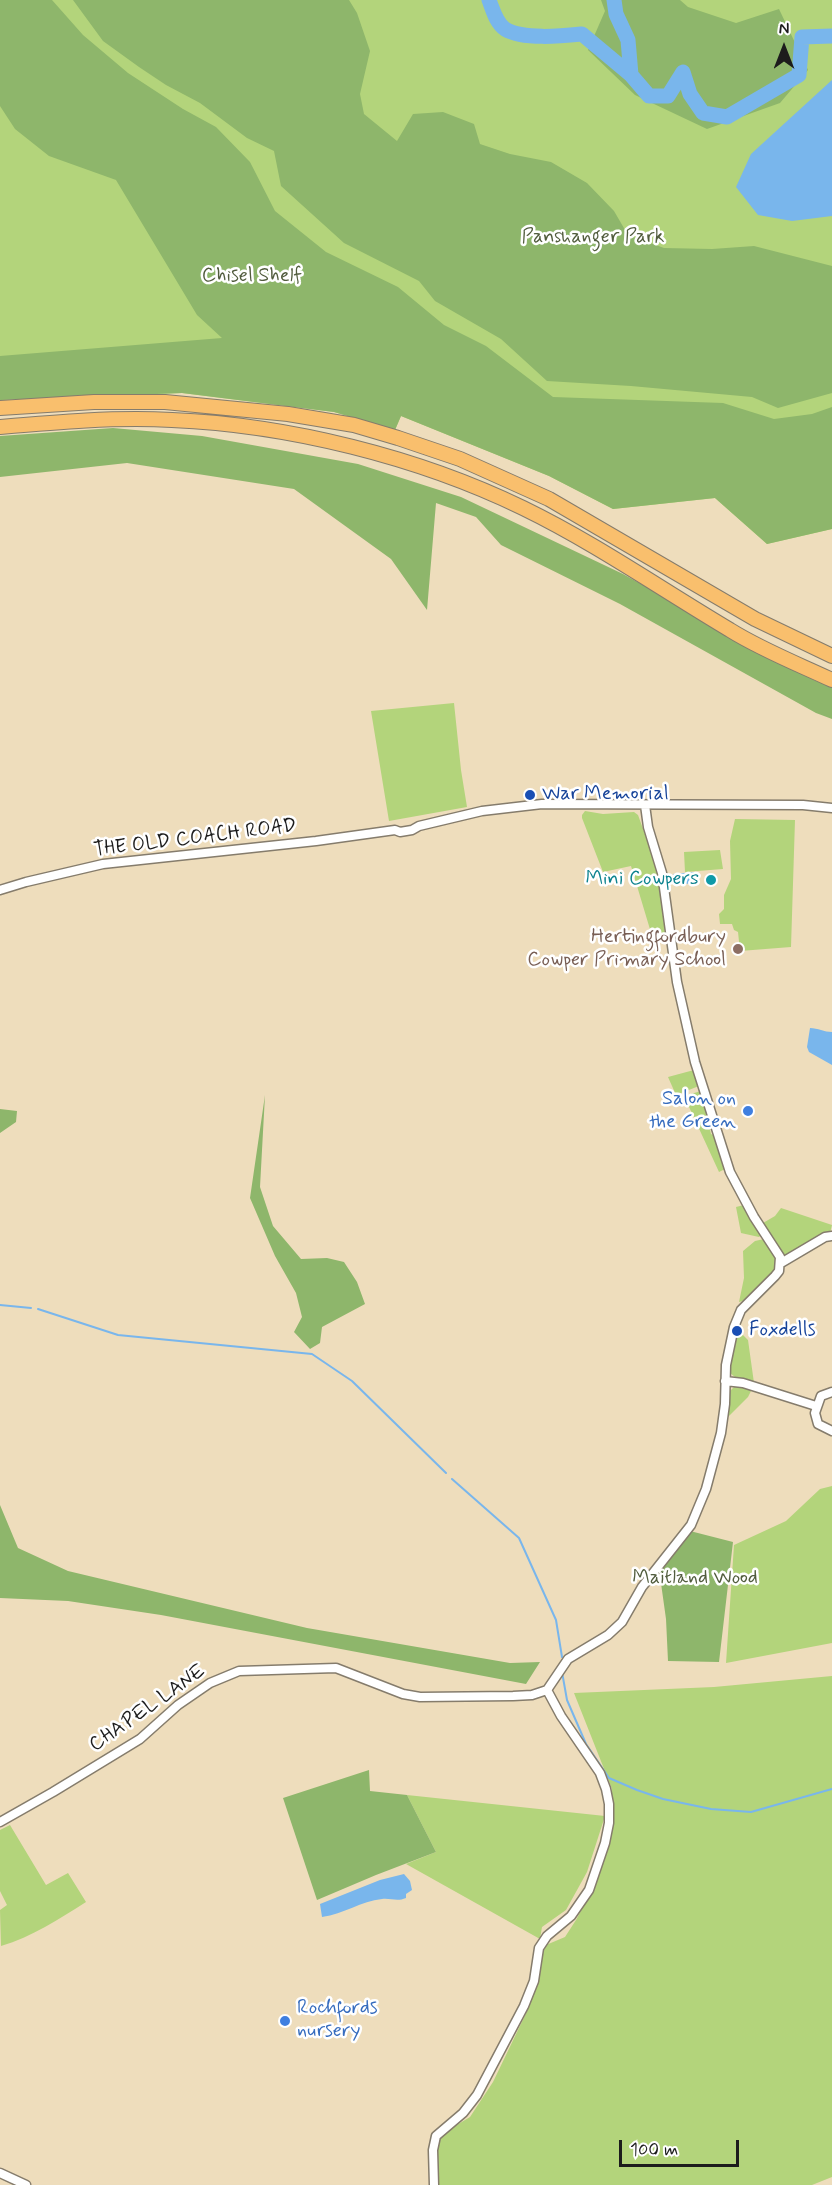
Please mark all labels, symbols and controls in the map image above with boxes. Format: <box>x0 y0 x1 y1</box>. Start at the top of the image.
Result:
north arrow <box>754 18 814 78</box>
text: N <box>779 19 789 40</box>
park label: Panshanger Park <box>522 226 664 250</box>
park label: Chisel Shelf <box>202 265 302 289</box>
place label: War Memorial <box>542 783 669 807</box>
marker: War Memorial <box>523 788 537 802</box>
street label: THE OLD COACH ROAD <box>92 815 298 863</box>
place label: Mini Cowpers <box>586 868 699 892</box>
marker: Mini Cowpers <box>704 873 718 887</box>
place label: Hertingfordbury Cowper Primary School <box>527 926 726 973</box>
marker: Hertingfordbury Cowper Primary School <box>731 942 745 956</box>
place label: Salon on the Green <box>649 1088 736 1135</box>
marker: Salon on the Green <box>741 1104 755 1118</box>
place label: Foxdells <box>749 1319 816 1343</box>
marker: Foxdells <box>730 1324 744 1338</box>
park label: Maitland Wood <box>632 1567 758 1591</box>
street label: CHAPEL LANE <box>85 1660 211 1758</box>
place label: Rochfords nursery <box>297 1997 378 2044</box>
marker: Rochfords nursery <box>278 2014 292 2028</box>
scale bar <box>622 2128 742 2166</box>
text: 100 m <box>630 2138 678 2162</box>

